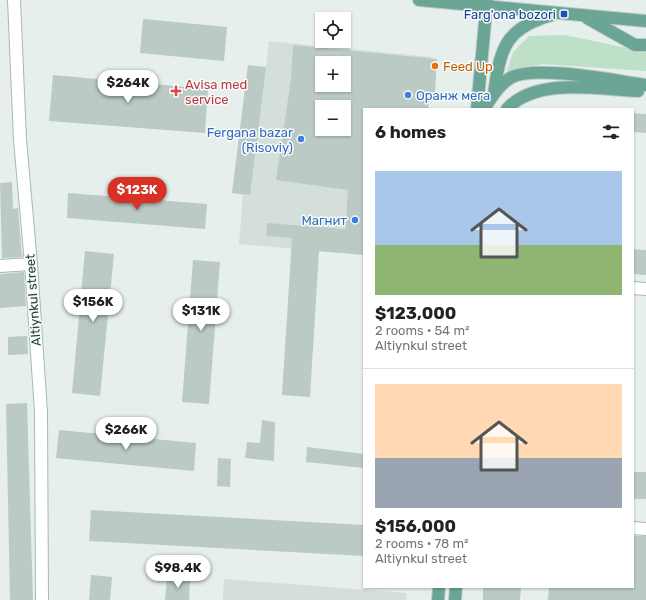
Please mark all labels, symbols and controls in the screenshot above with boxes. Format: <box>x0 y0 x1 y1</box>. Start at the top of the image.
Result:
place label: Farg'ona bozori <box>464 7 556 23</box>
marker: Farg'ona bozori <box>559 9 569 19</box>
map controls <box>315 12 351 136</box>
button: locate <box>315 12 351 48</box>
button: + <box>315 56 351 92</box>
place label: Feed Up <box>443 59 493 74</box>
marker: Feed Up <box>430 61 440 71</box>
pin: $264K <box>100 70 156 104</box>
text: $264K <box>106 75 150 90</box>
place label: Avisa med service <box>185 77 247 107</box>
marker: Avisa med service <box>170 85 182 97</box>
place label: Оранж мега <box>416 88 490 103</box>
marker: Оранж мега <box>403 90 413 100</box>
button: − <box>315 100 351 136</box>
icon: filters <box>600 121 622 143</box>
text: 6 homes <box>375 122 446 142</box>
place label: Fergana bazar (Risoviy) <box>207 125 293 155</box>
marker: Fergana bazar (Risoviy) <box>296 134 306 144</box>
pin: $123K <box>109 177 165 211</box>
text: $123K <box>117 182 157 197</box>
icon: home <box>463 197 535 269</box>
place label: Магнит <box>301 213 347 228</box>
marker: Магнит <box>350 215 360 225</box>
street label: Altiynkul street <box>22 254 44 346</box>
pin: $156K <box>65 289 121 323</box>
text: $156K <box>73 294 113 309</box>
pin: $131K <box>173 298 229 332</box>
text: $131K <box>182 303 220 318</box>
text: $123,000 <box>375 303 456 323</box>
text: 2 rooms · 54 m² <box>375 323 469 338</box>
text: Altiynkul street <box>375 338 467 353</box>
icon: home <box>463 410 535 482</box>
pin: $266K <box>98 417 154 451</box>
text: $266K <box>105 422 147 437</box>
text: $156,000 <box>375 516 456 536</box>
text: 2 rooms · 78 m² <box>375 536 469 551</box>
text: Altiynkul street <box>375 551 467 566</box>
pin: $98.4K <box>145 555 211 589</box>
text: $98.4K <box>155 560 201 575</box>

